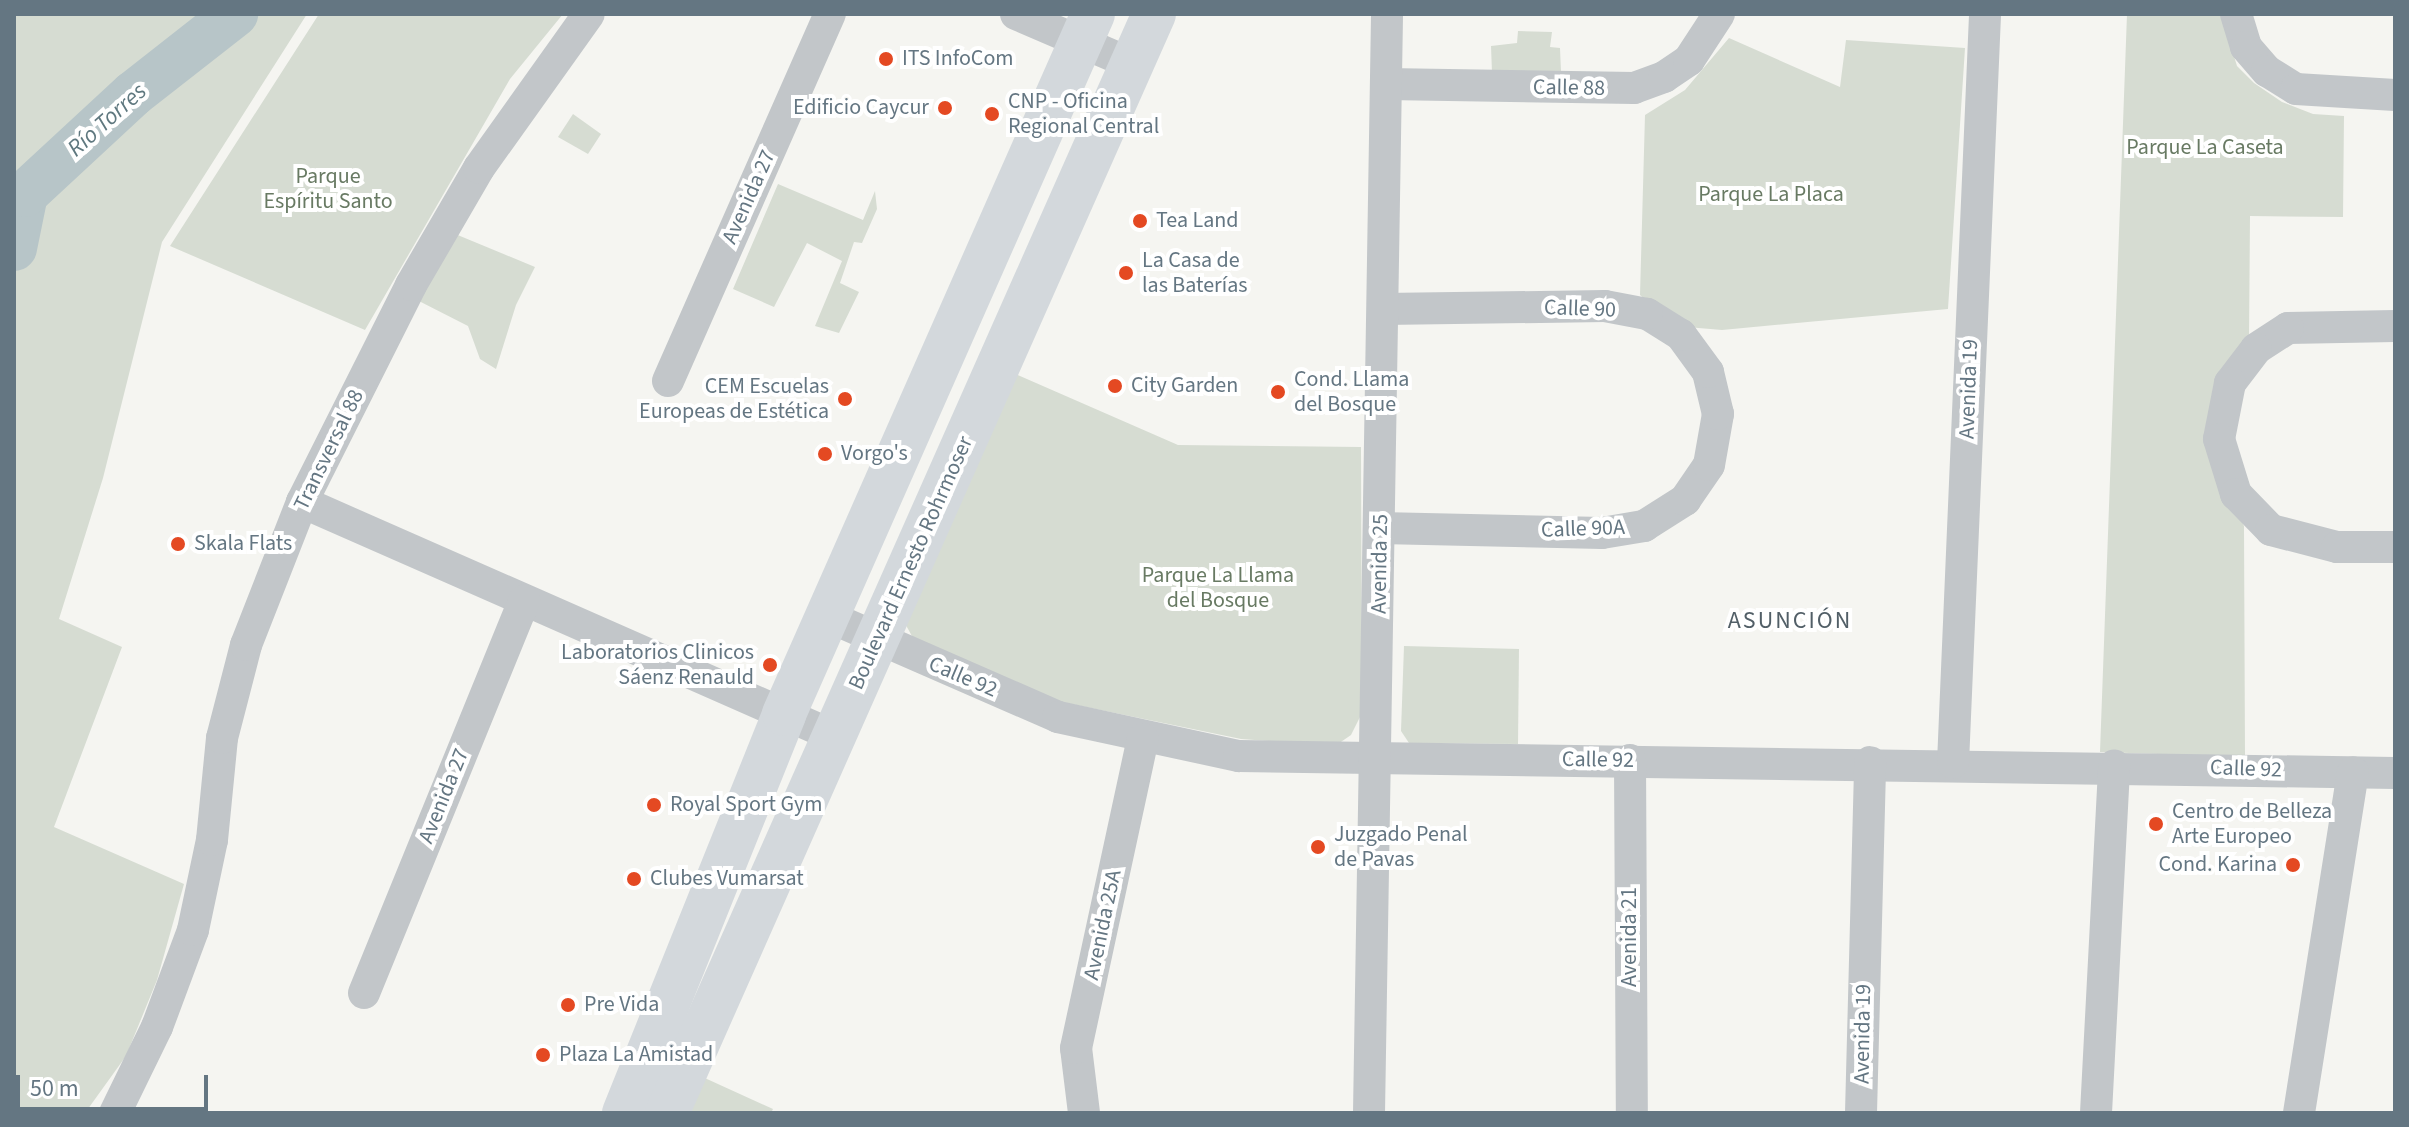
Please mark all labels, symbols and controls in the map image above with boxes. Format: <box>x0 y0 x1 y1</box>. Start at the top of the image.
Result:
place label: ITS InfoCom <box>902 46 1014 72</box>
marker: ITS InfoCom <box>877 50 895 68</box>
street label: Calle 88 <box>1533 74 1605 102</box>
water label: Río Torres <box>62 77 152 163</box>
place label: CNP - Oficina Regional Central <box>1008 88 1159 140</box>
place label: Edificio Caycur <box>793 95 929 121</box>
marker: Edificio Caycur <box>936 99 954 117</box>
marker: CNP - Oficina Regional Central <box>983 105 1001 123</box>
park label: Parque La Caseta <box>2126 135 2284 161</box>
street label: Avenida 27 <box>717 146 781 248</box>
park label: Parque Espíritu Santo <box>263 163 393 214</box>
park label: Parque La Placa <box>1698 182 1844 208</box>
place label: Tea Land <box>1156 208 1238 234</box>
marker: Tea Land <box>1131 212 1149 230</box>
place label: La Casa de las Baterías <box>1142 247 1247 298</box>
marker: La Casa de las Baterías <box>1117 264 1135 282</box>
street label: Calle 90 <box>1544 295 1616 323</box>
street label: Avenida 19 <box>1954 339 1984 439</box>
place label: Cond. Llama del Bosque <box>1294 366 1409 418</box>
place label: CEM Escuelas Europeas de Estética <box>639 373 829 424</box>
place label: City Garden <box>1131 373 1238 399</box>
marker: City Garden <box>1106 377 1124 395</box>
marker: Cond. Llama del Bosque <box>1269 383 1287 401</box>
street label: Transversal 88 <box>288 385 370 515</box>
marker: CEM Escuelas Europeas de Estética <box>836 390 854 408</box>
street label: Boulevard Ernesto Rohrmoser <box>843 432 979 694</box>
place label: Vorgo's <box>841 441 908 467</box>
marker: Vorgo's <box>816 445 834 463</box>
street label: Avenida 25 <box>1366 514 1394 614</box>
street label: Calle 90A <box>1541 514 1625 544</box>
place label: Skala Flats <box>194 531 292 557</box>
marker: Skala Flats <box>169 535 187 553</box>
park label: Parque La Llama del Bosque <box>1142 562 1294 614</box>
district label: ASUNCIÓN <box>1728 607 1852 635</box>
place label: Laboratorios Clinicos Sáenz Renauld <box>561 639 754 690</box>
street label: Calle 92 <box>925 651 1001 703</box>
marker: Laboratorios Clinicos Sáenz Renauld <box>761 656 779 674</box>
street label: Avenida 27 <box>413 745 475 847</box>
street label: Calle 92 <box>1562 746 1634 774</box>
street label: Calle 92 <box>2210 755 2282 783</box>
place label: Royal Sport Gym <box>670 792 823 818</box>
marker: Royal Sport Gym <box>645 796 663 814</box>
place label: Centro de Belleza Arte Europeo <box>2172 798 2332 850</box>
marker: Centro de Belleza Arte Europeo <box>2147 815 2165 833</box>
place label: Juzgado Penal de Pavas <box>1334 821 1468 872</box>
marker: Juzgado Penal de Pavas <box>1309 838 1327 856</box>
place label: Cond. Karina <box>2158 852 2277 878</box>
marker: Cond. Karina <box>2284 856 2302 874</box>
place label: Clubes Vumarsat <box>650 866 804 892</box>
street label: Avenida 25A <box>1078 868 1128 982</box>
marker: Clubes Vumarsat <box>625 870 643 888</box>
street label: Avenida 21 <box>1617 887 1643 987</box>
street label: Avenida 19 <box>1849 984 1877 1084</box>
place label: Pre Vida <box>584 992 659 1018</box>
marker: Pre Vida <box>559 996 577 1014</box>
place label: Plaza La Amistad <box>559 1042 713 1068</box>
marker: Plaza La Amistad <box>534 1046 552 1064</box>
scale bar <box>20 1059 212 1109</box>
text: 50 m <box>30 1071 79 1106</box>

